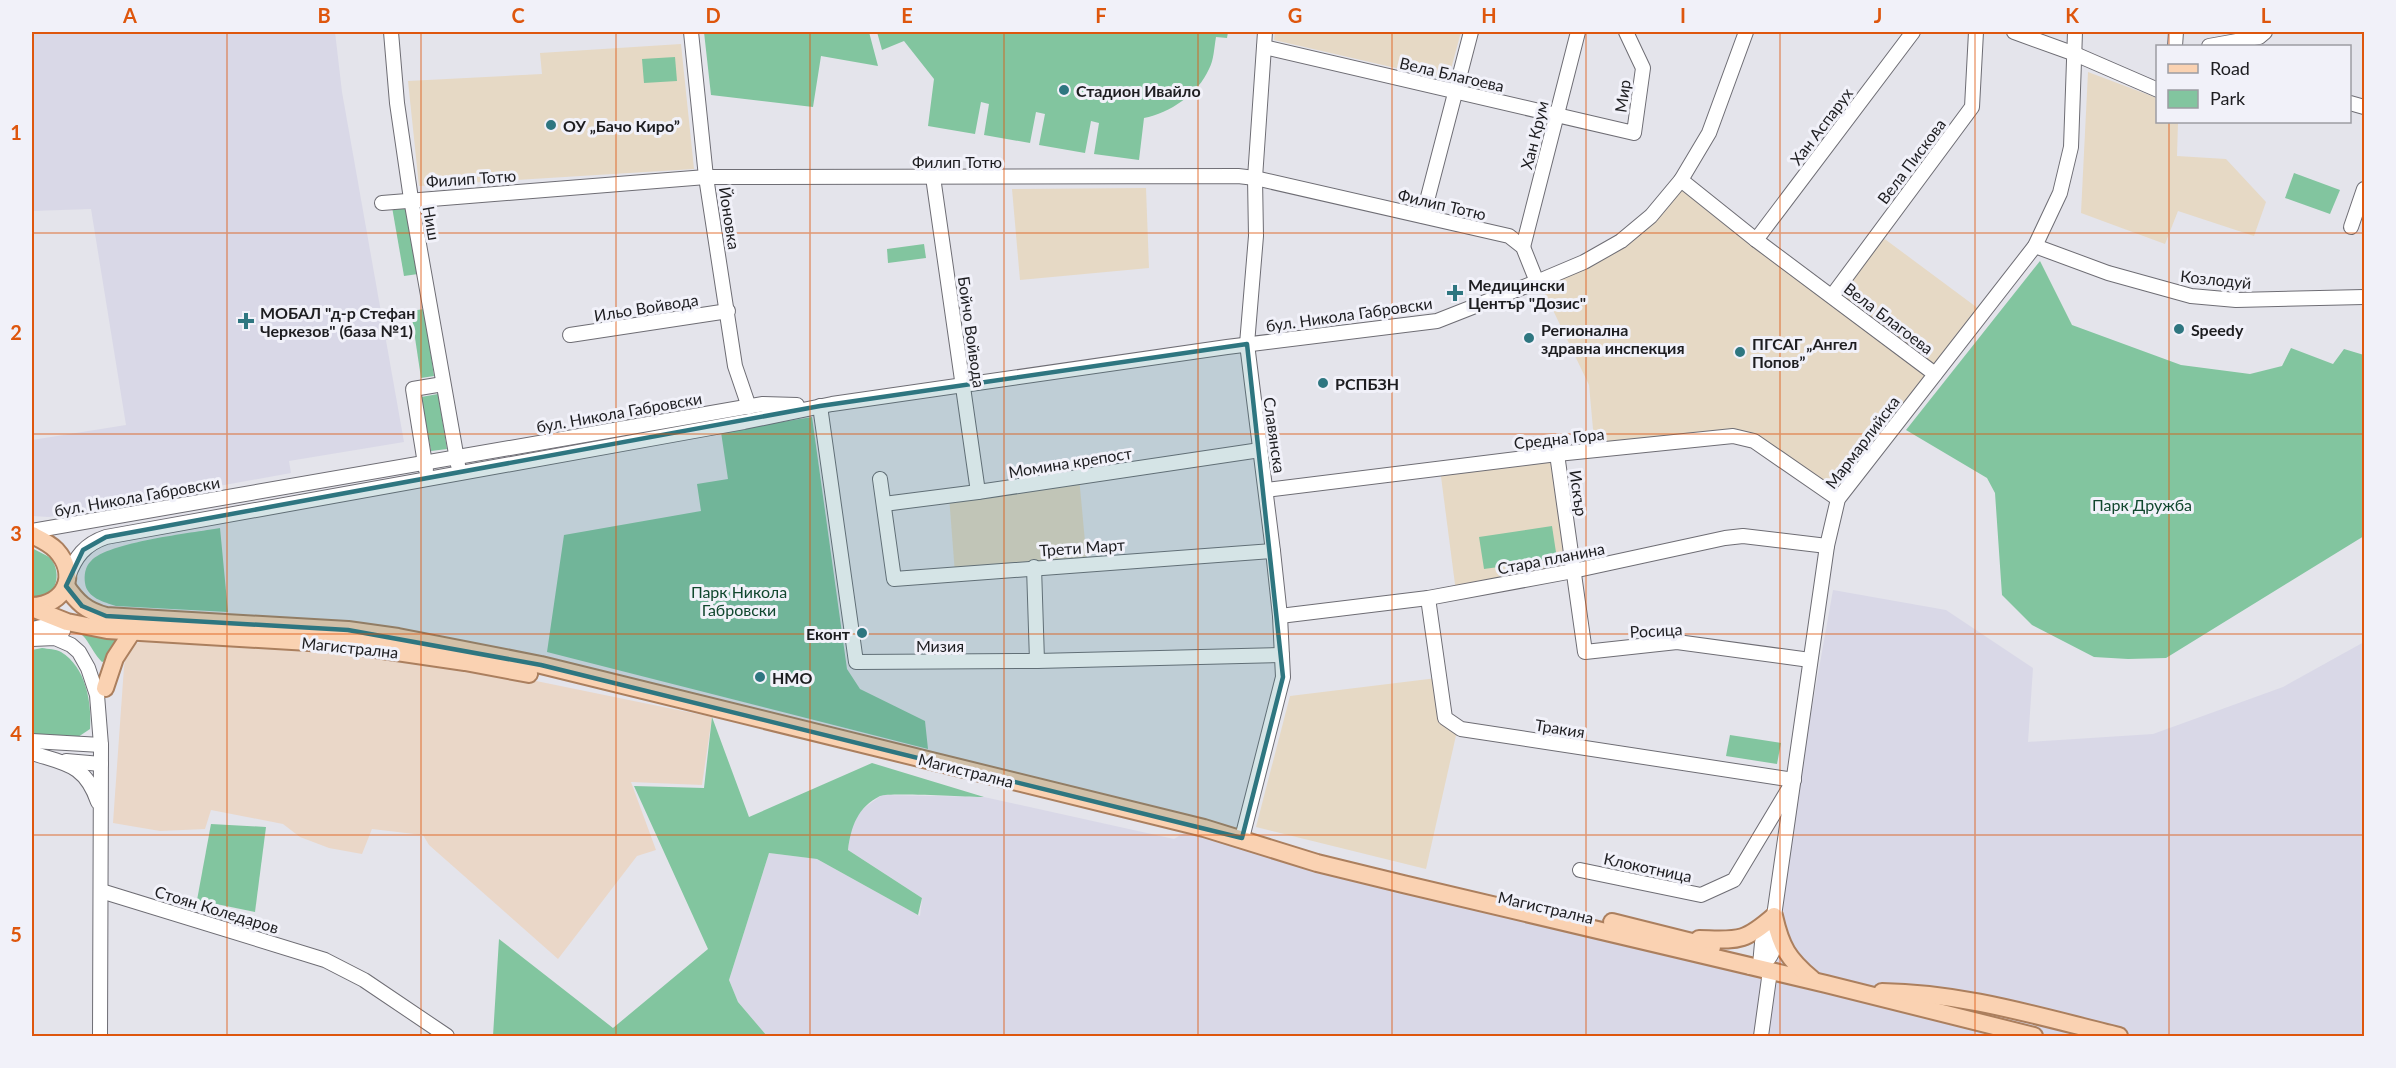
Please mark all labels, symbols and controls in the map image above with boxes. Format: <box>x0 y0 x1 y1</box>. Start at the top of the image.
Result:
text: A <box>122 3 137 27</box>
text: B <box>317 3 331 27</box>
text: C <box>511 3 525 27</box>
text: D <box>705 3 721 27</box>
text: E <box>901 3 913 27</box>
text: F <box>1095 3 1107 27</box>
text: G <box>1288 3 1302 27</box>
text: H <box>1481 3 1497 27</box>
text: I <box>1680 3 1686 27</box>
text: J <box>1874 3 1882 27</box>
text: K <box>2065 3 2079 27</box>
text: L <box>2261 3 2272 27</box>
legend <box>2156 45 2351 123</box>
street label: Вела Благоева <box>1398 53 1506 95</box>
text: Road <box>2210 57 2250 79</box>
street label: Мир <box>1610 78 1634 114</box>
place label: Стадион Ивайло <box>1076 81 1201 100</box>
marker: Стадион Ивайло <box>1057 83 1071 97</box>
street label: Хан Аспарух <box>1786 84 1856 168</box>
text: Park <box>2210 87 2246 109</box>
street label: Хан Крум <box>1516 99 1552 171</box>
street label: Вела Пискова <box>1873 115 1949 207</box>
place label: ОУ „Бачо Киро” <box>563 116 680 135</box>
marker: ОУ „Бачо Киро” <box>544 118 558 132</box>
text: 1 <box>10 120 22 144</box>
street label: Филип Тотю <box>912 152 1002 171</box>
street label: Филип Тотю <box>425 165 517 191</box>
street label: Йоновка <box>716 185 744 251</box>
street label: Филип Тотю <box>1396 185 1488 223</box>
street label: Ниш <box>420 204 444 242</box>
street label: Козлодуй <box>2180 266 2252 292</box>
street label: Бойчо Войвода <box>955 275 989 389</box>
place label: Медицински Център "Дозис" <box>1468 275 1586 312</box>
street label: Вела Благоева <box>1841 278 1937 358</box>
marker: Медицински Център "Дозис" <box>1446 284 1464 302</box>
street label: Ильо Войвода <box>592 289 700 325</box>
street label: бул. Никола Габровски <box>1265 293 1433 335</box>
place label: МОБАЛ "д-р Стефан Черкезов" (база №1) <box>260 303 415 340</box>
marker: МОБАЛ "д-р Стефан Черкезов" (база №1) <box>237 312 255 330</box>
text: 2 <box>10 320 22 344</box>
place label: Регионална здравна инспекция <box>1541 320 1685 357</box>
place label: Speedy <box>2191 320 2244 339</box>
marker: Speedy <box>2172 322 2186 336</box>
marker: Регионална здравна инспекция <box>1522 331 1536 345</box>
place label: ПГСАГ „Ангел Попов” <box>1752 334 1857 371</box>
marker: ПГСАГ „Ангел Попов” <box>1733 345 1747 359</box>
place label: РСПБЗН <box>1335 374 1399 393</box>
marker: РСПБЗН <box>1316 376 1330 390</box>
street label: бул. Никола Габровски <box>535 388 703 436</box>
street label: Мармарлийска <box>1821 392 1903 492</box>
street label: Славянска <box>1260 396 1290 474</box>
street label: Средна Гора <box>1513 424 1605 452</box>
street label: Момина крепост <box>1007 443 1133 481</box>
street label: Искър <box>1566 469 1592 517</box>
street label: бул. Никола Габровски <box>53 472 221 520</box>
park label: Парк Дружба <box>2092 495 2192 514</box>
text: 3 <box>10 521 22 545</box>
street label: Трети Март <box>1039 535 1125 559</box>
street label: Стара планина <box>1496 538 1606 578</box>
park label: Парк Никола Габровски <box>691 582 787 619</box>
street label: Росица <box>1629 619 1683 641</box>
place label: Еконт <box>806 624 851 643</box>
marker: Еконт <box>855 626 869 640</box>
street label: Магистрална <box>301 632 399 662</box>
street label: Мизия <box>916 636 964 655</box>
place label: HMO <box>772 668 812 687</box>
marker: HMO <box>753 670 767 684</box>
street label: Тракия <box>1534 715 1586 741</box>
text: 4 <box>10 721 22 745</box>
street label: Магистрална <box>916 749 1016 791</box>
street label: Клокотница <box>1602 848 1694 886</box>
street label: Стоян Коледаров <box>153 881 281 937</box>
street label: Магистрална <box>1496 887 1596 927</box>
text: 5 <box>10 922 22 946</box>

